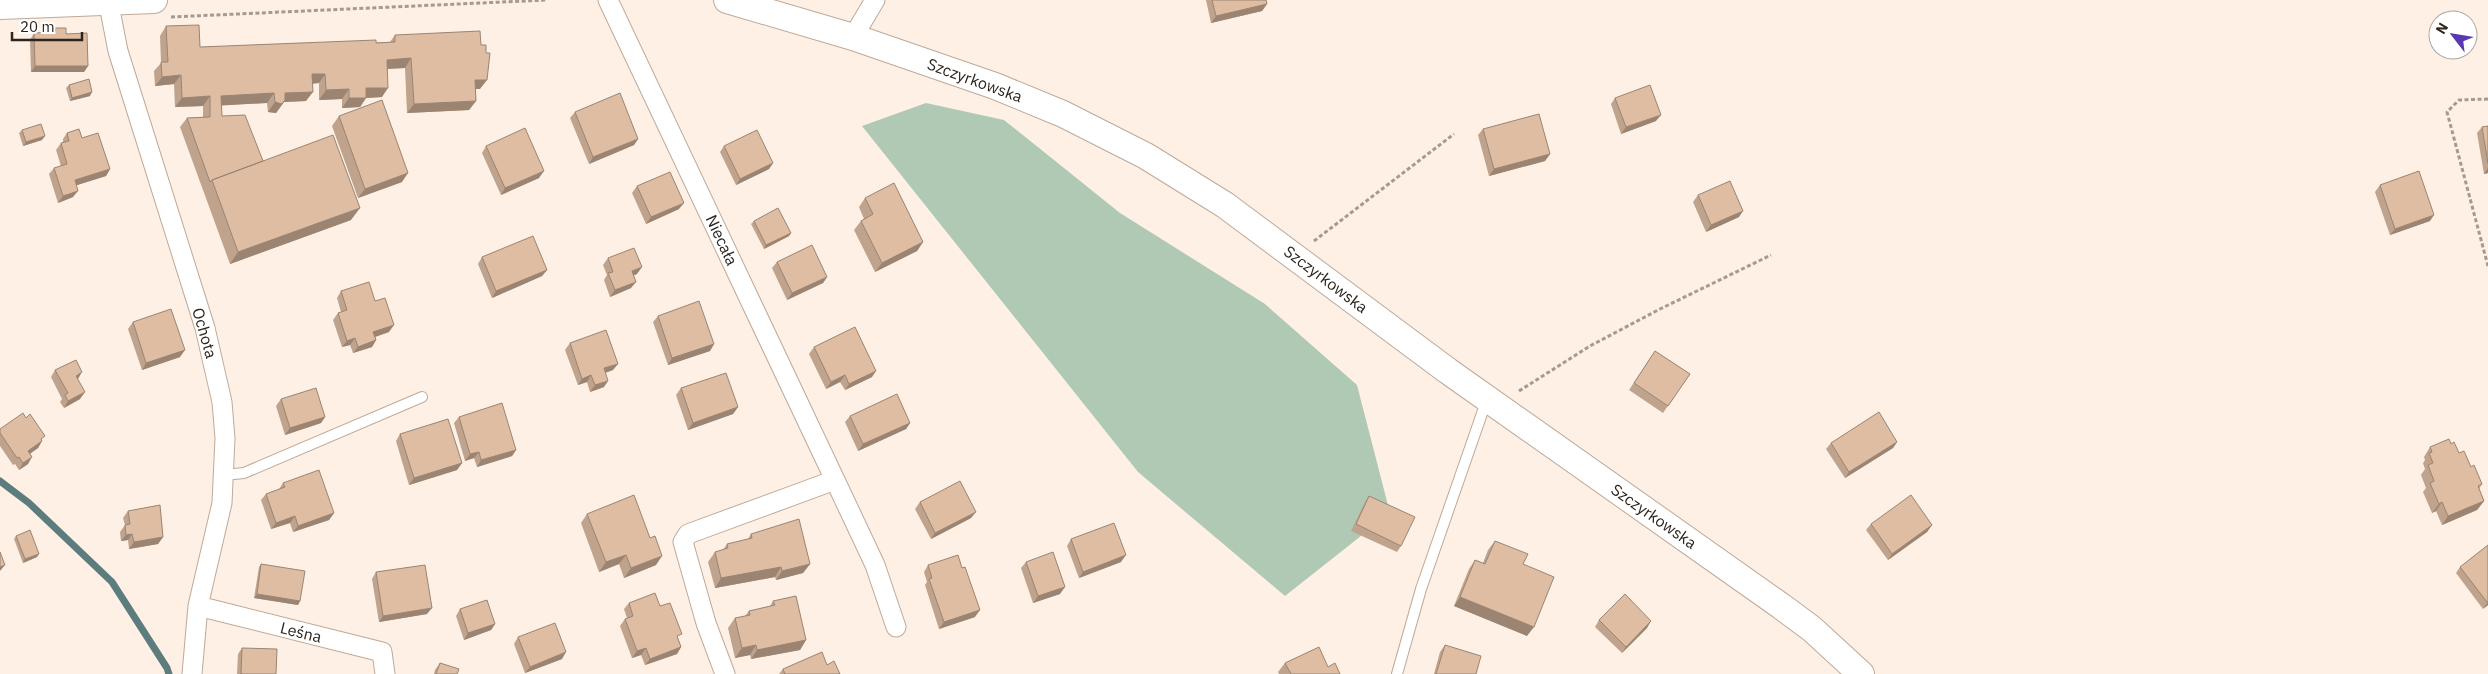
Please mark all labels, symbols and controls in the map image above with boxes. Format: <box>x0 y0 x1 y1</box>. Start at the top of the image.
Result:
scale bar <box>12 10 82 42</box>
north arrow <box>2428 10 2478 60</box>
text: 20 m <box>20 17 55 36</box>
text: N <box>2432 19 2452 37</box>
street label: Szczyrkowska <box>925 54 1026 107</box>
street label: Niecała <box>702 211 743 269</box>
street label: Szczyrkowska <box>1280 241 1372 317</box>
street label: Ochota <box>188 305 222 361</box>
street label: Szczyrkowska <box>1607 479 1701 553</box>
street label: Leśna <box>278 617 324 647</box>

